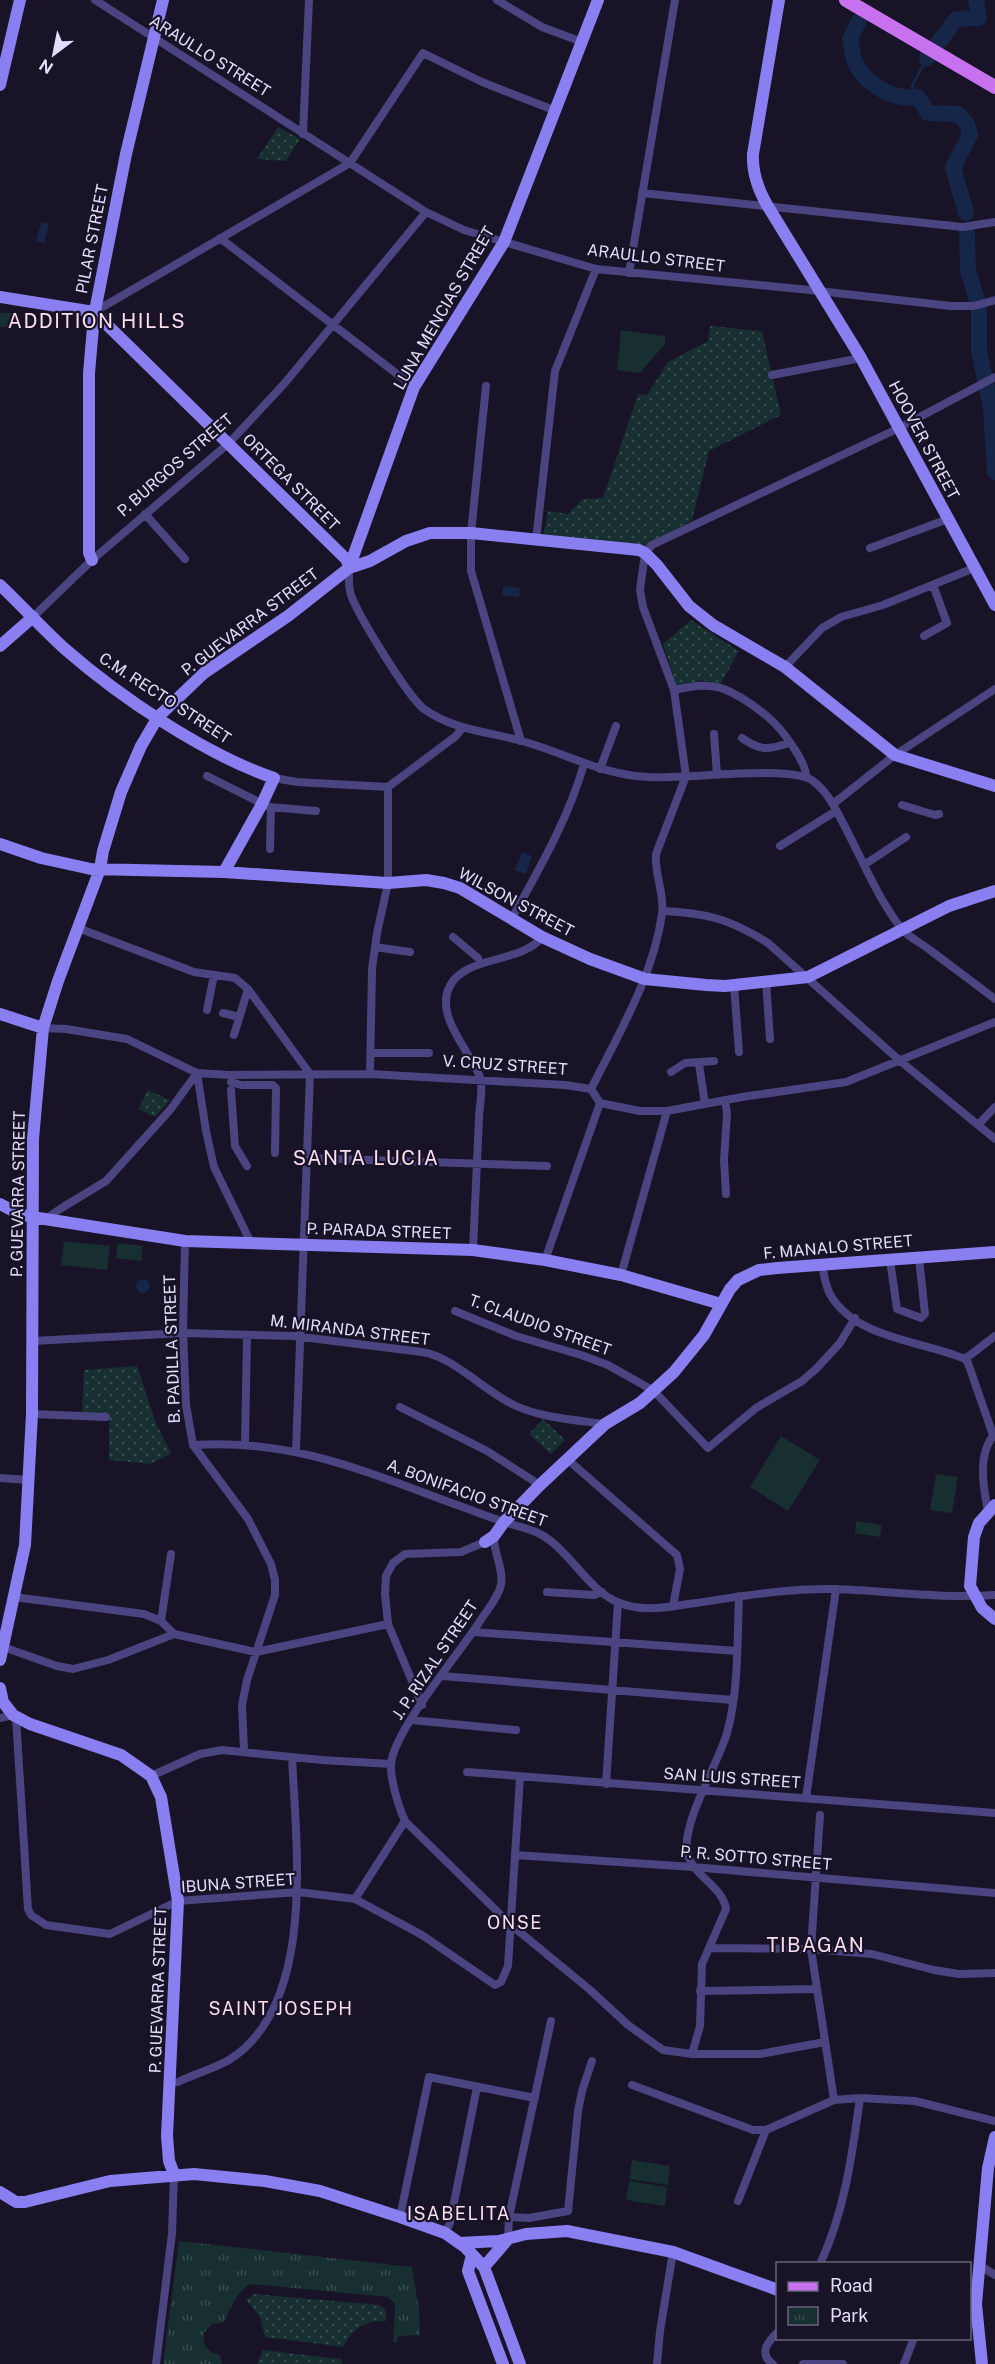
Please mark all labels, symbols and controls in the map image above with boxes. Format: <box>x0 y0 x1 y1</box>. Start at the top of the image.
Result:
street label: ARAULLO STREET <box>146 11 274 101</box>
north arrow <box>24 24 84 84</box>
text: N <box>36 55 57 78</box>
street label: PILAR STREET <box>72 182 112 295</box>
street label: LUNA MENCIAS STREET <box>389 223 499 393</box>
street label: ARAULLO STREET <box>586 240 726 276</box>
district label: ADDITION HILLS <box>8 309 186 333</box>
street label: HOOVER STREET <box>885 378 963 503</box>
street label: P. BURGOS STREET <box>113 409 237 520</box>
street label: ORTEGA STREET <box>239 430 344 535</box>
street label: P. GUEVARRA STREET <box>178 564 323 680</box>
street label: C.M. RECTO STREET <box>96 648 235 748</box>
street label: WILSON STREET <box>455 864 577 941</box>
street label: V. CRUZ STREET <box>442 1051 568 1079</box>
street label: P. GUEVARRA STREET <box>7 1110 29 1277</box>
district label: SANTA LUCIA <box>293 1146 439 1170</box>
street label: P. PARADA STREET <box>306 1219 452 1243</box>
street label: F. MANALO STREET <box>762 1231 914 1263</box>
street label: B. PADILLA STREET <box>160 1274 184 1424</box>
street label: T. CLAUDIO STREET <box>466 1290 614 1360</box>
street label: M. MIRANDA STREET <box>269 1311 432 1349</box>
street label: A. BONIFACIO STREET <box>384 1455 550 1531</box>
street label: J. P. RIZAL STREET <box>388 1596 482 1723</box>
street label: SAN LUIS STREET <box>663 1764 802 1792</box>
street label: P. R. SOTTO STREET <box>680 1842 833 1874</box>
street label: IBUNA STREET <box>180 1870 296 1896</box>
street label: P. GUEVARRA STREET <box>146 1906 170 2074</box>
district label: ONSE <box>487 1912 543 1933</box>
district label: TIBAGAN <box>767 1933 865 1957</box>
district label: SAINT JOSEPH <box>209 1998 353 2019</box>
district label: ISABELITA <box>407 2203 511 2224</box>
legend <box>776 2262 971 2340</box>
text: Road <box>830 2275 873 2296</box>
text: Park <box>830 2305 868 2326</box>

